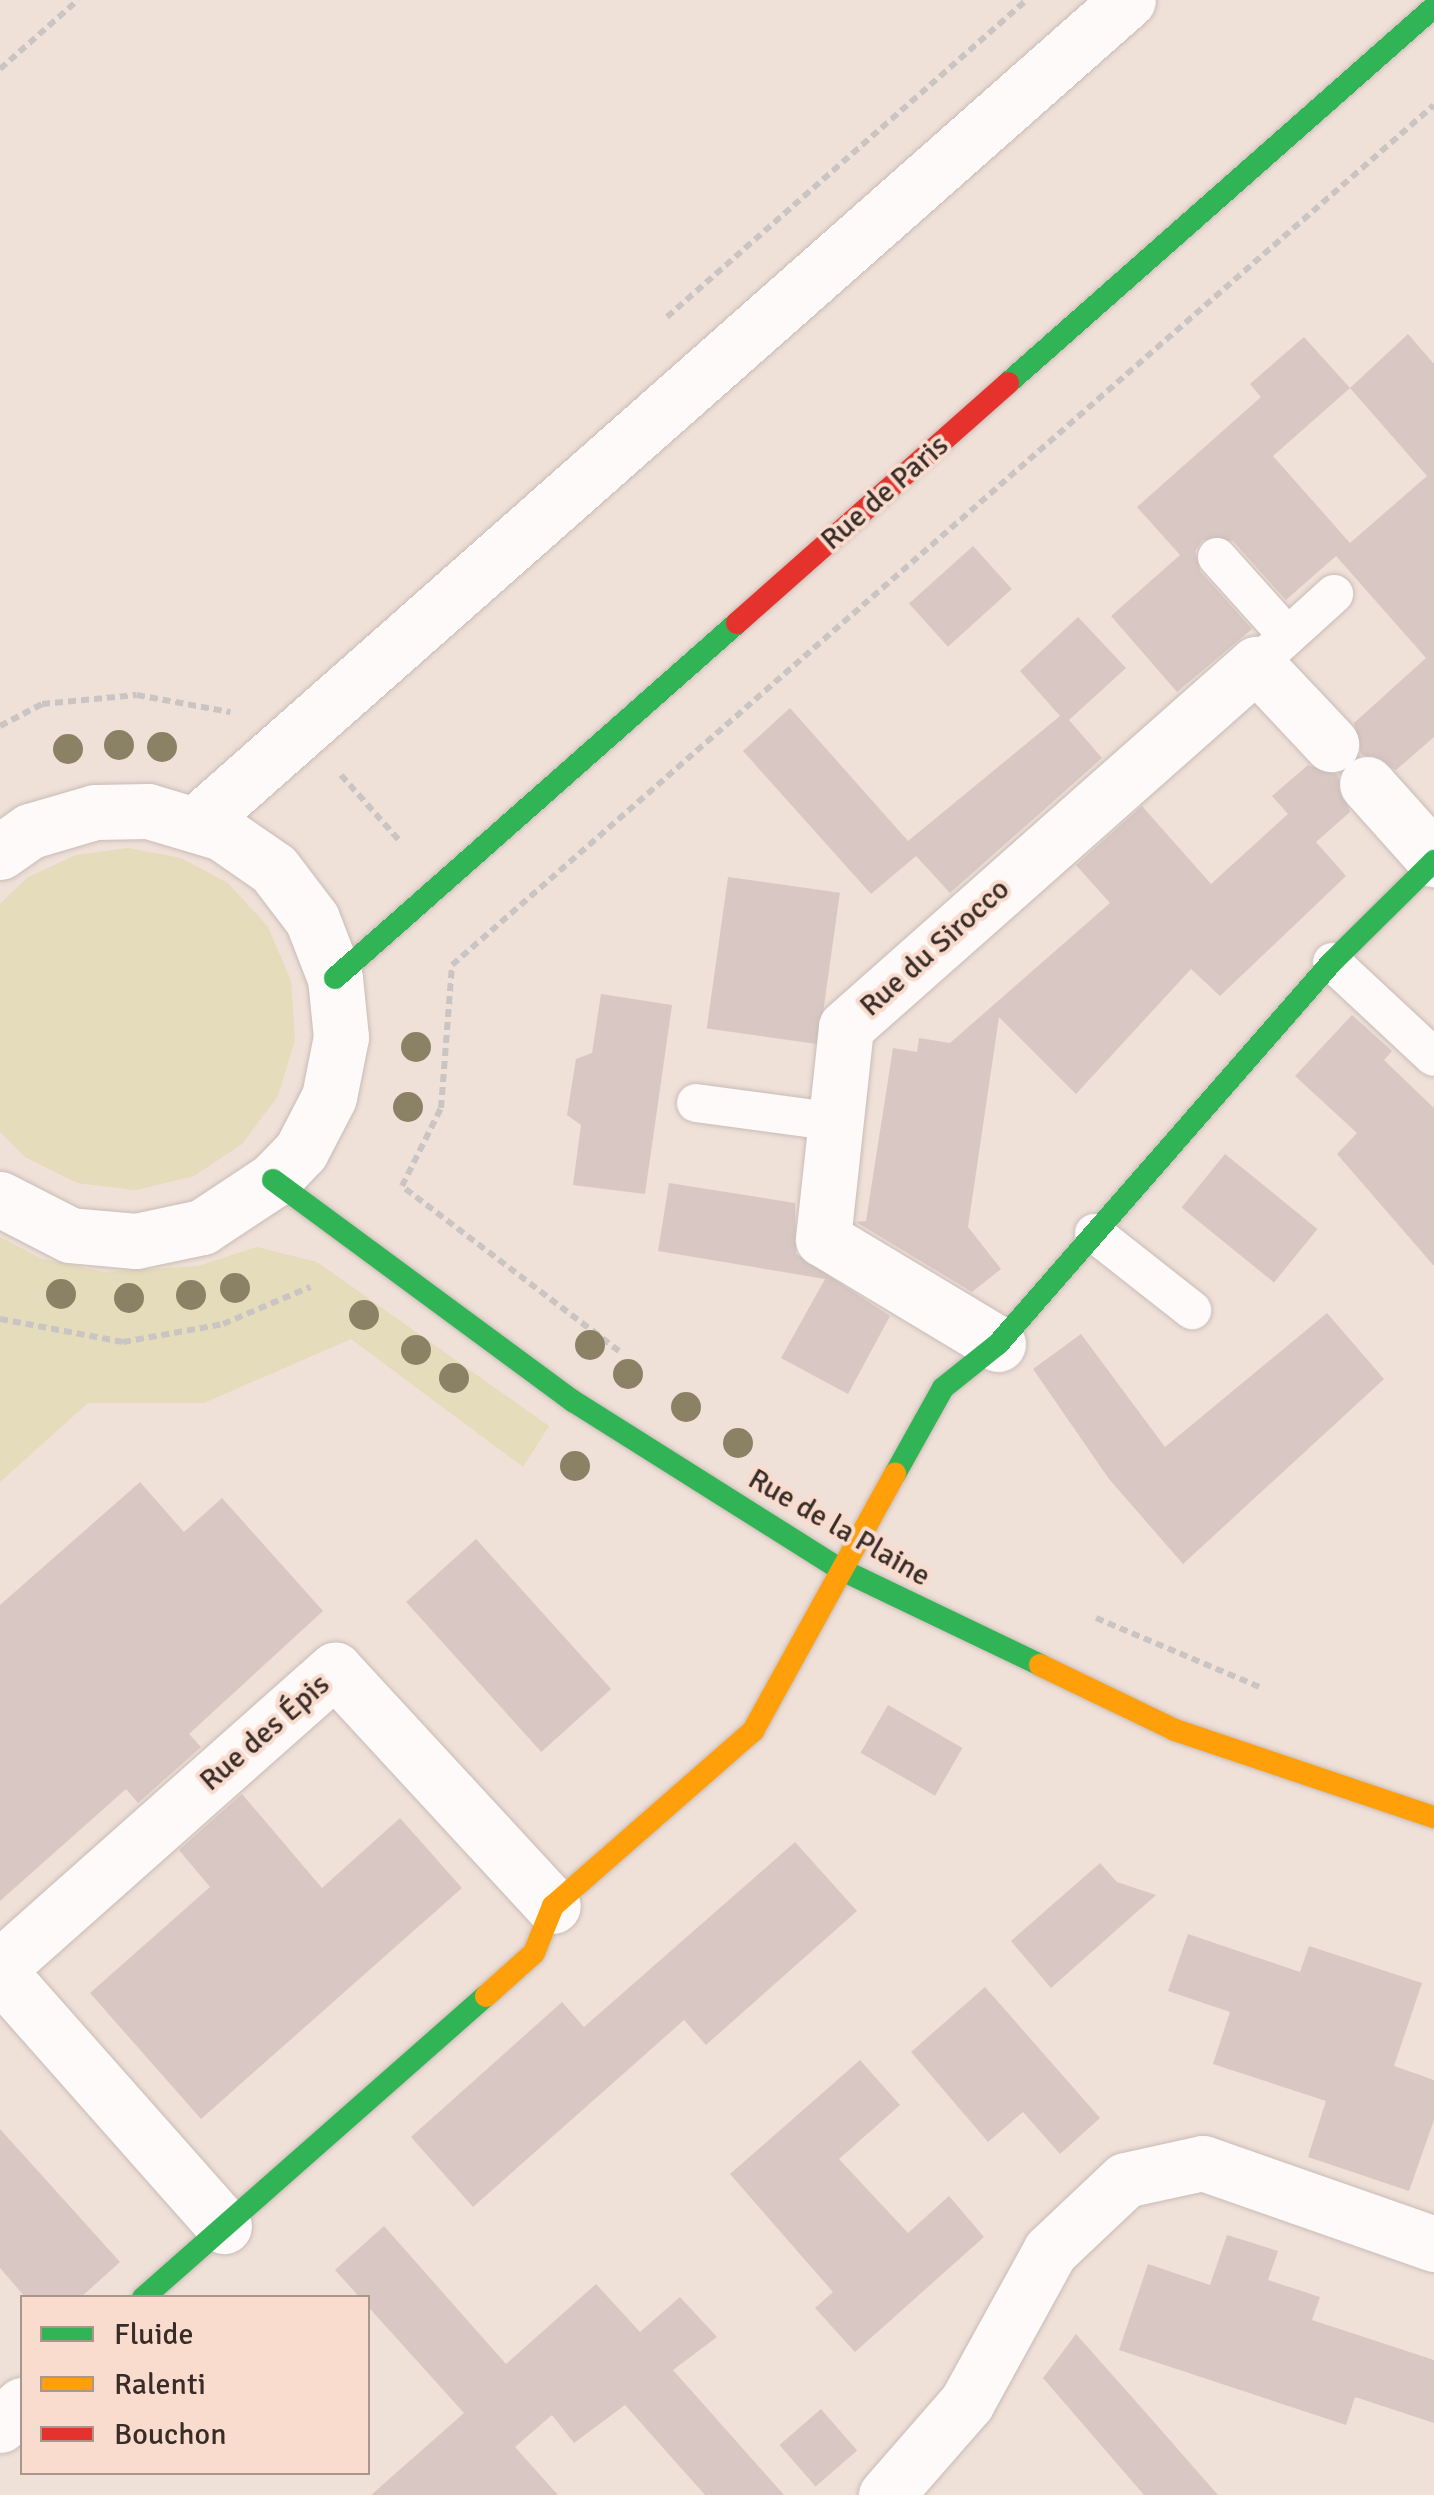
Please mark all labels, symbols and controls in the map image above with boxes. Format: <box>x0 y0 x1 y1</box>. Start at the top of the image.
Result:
street label: Rue de Paris <box>814 428 956 558</box>
street label: Rue du Sirocco <box>853 872 1017 1024</box>
street label: Rue de la Plaine <box>742 1461 936 1595</box>
street label: Rue des Épis <box>193 1667 337 1799</box>
legend <box>20 2295 370 2475</box>
text: Fluide <box>114 2316 193 2353</box>
text: Ralenti <box>114 2366 206 2403</box>
text: Bouchon <box>114 2416 227 2453</box>

